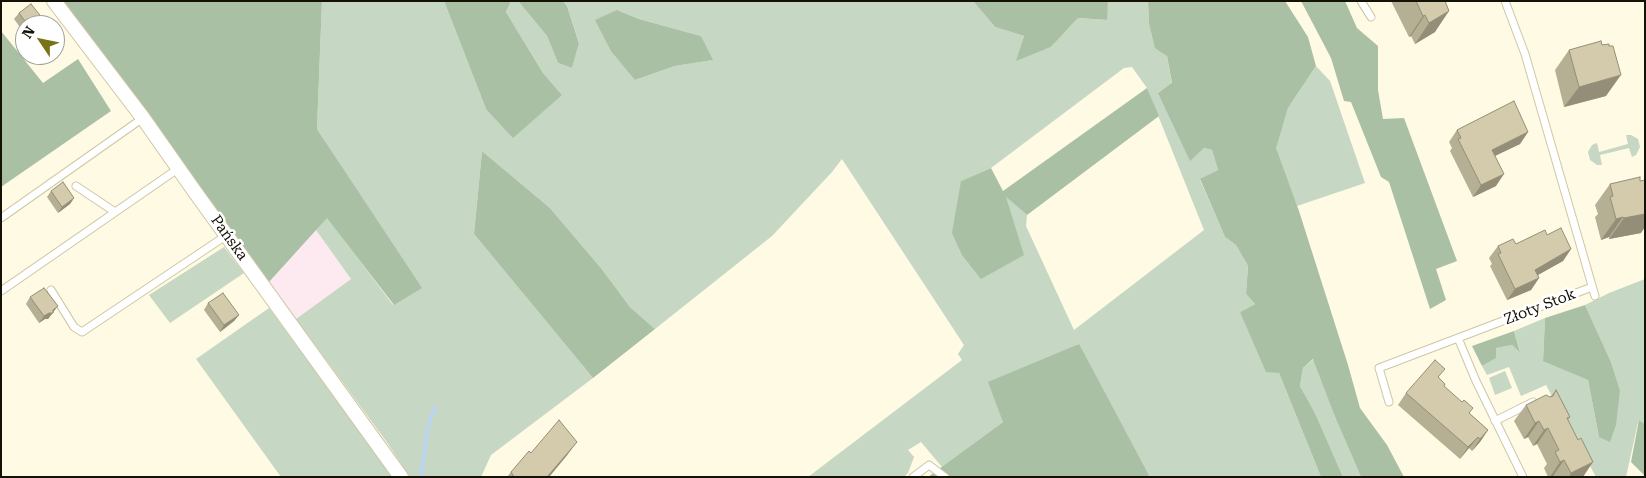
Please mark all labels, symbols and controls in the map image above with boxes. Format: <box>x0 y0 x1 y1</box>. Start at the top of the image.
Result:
north arrow <box>15 15 65 65</box>
text: N <box>19 23 38 41</box>
street label: Pańska <box>207 212 251 264</box>
street label: Złoty Stok <box>1502 285 1578 329</box>

